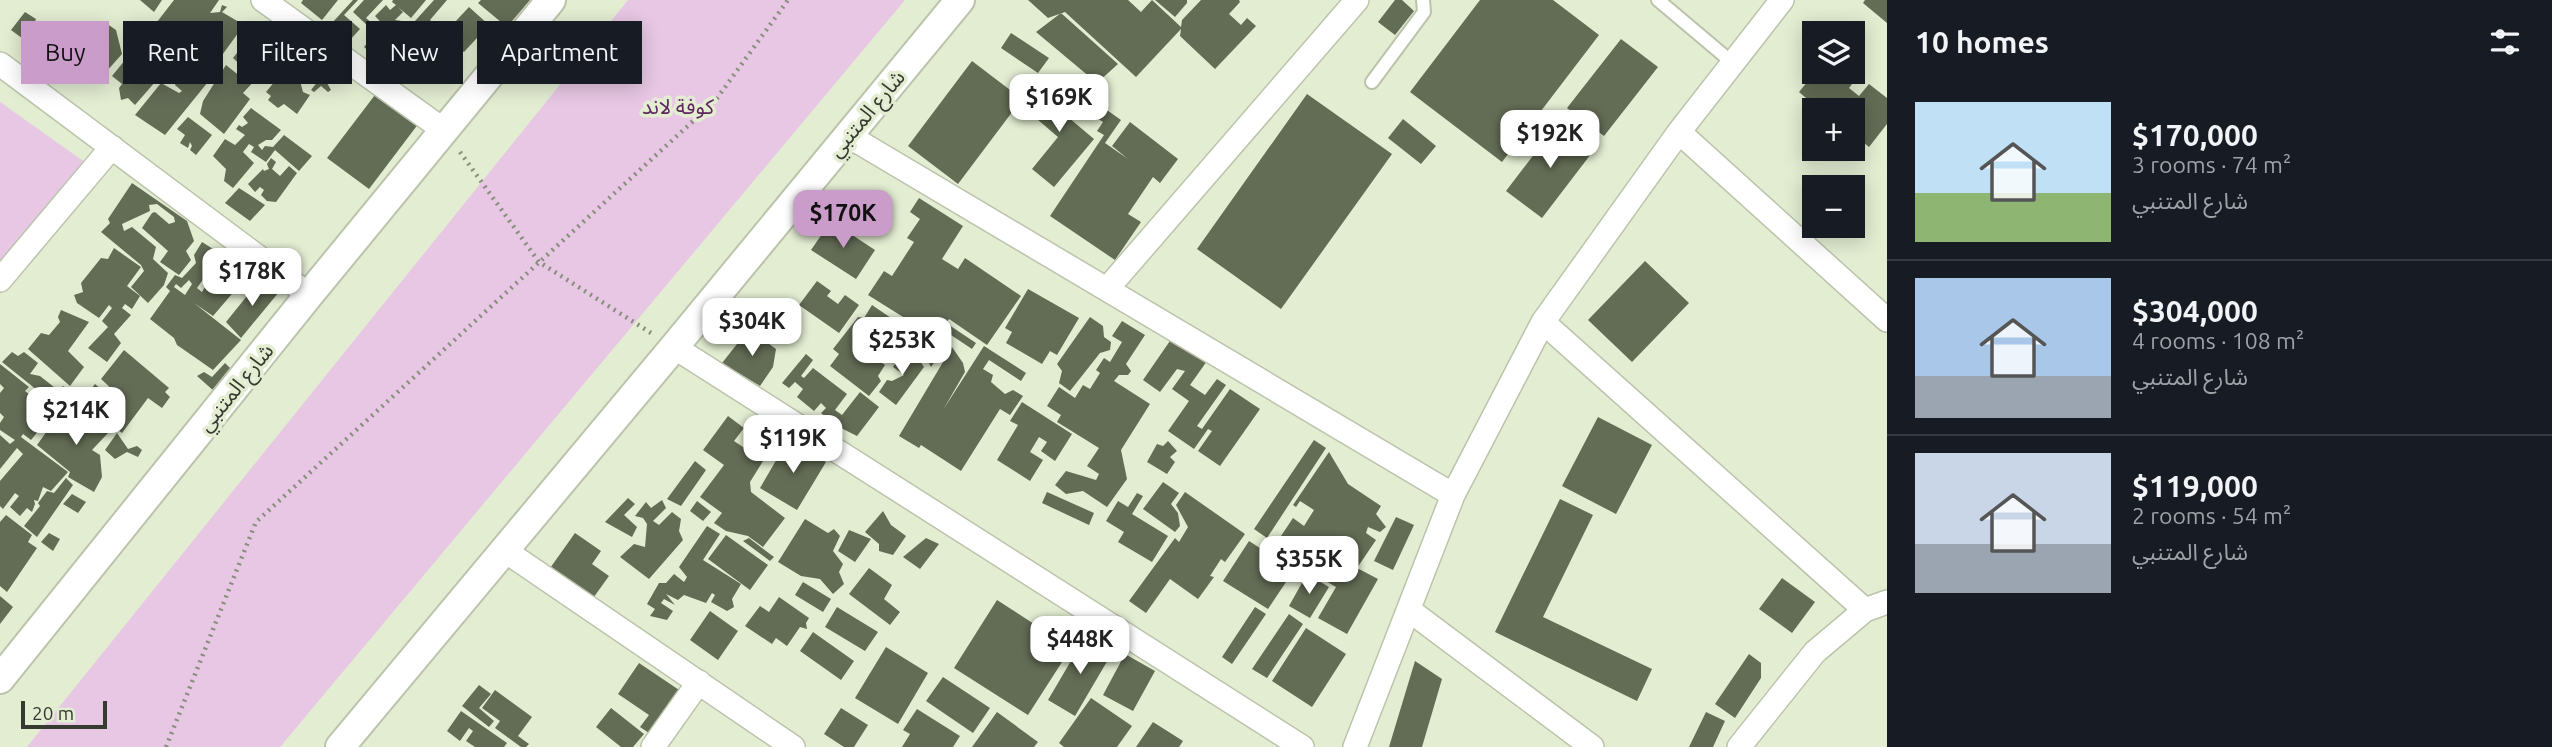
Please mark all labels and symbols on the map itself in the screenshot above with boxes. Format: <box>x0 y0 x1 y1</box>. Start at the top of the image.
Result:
street label: شارع المتنبي <box>823 65 913 164</box>
pin: $169K <box>1010 74 1108 134</box>
park label: كوفة لاند <box>642 94 714 119</box>
pin: $192K <box>1501 110 1599 170</box>
pin: $170K <box>794 190 892 250</box>
pin: $178K <box>203 248 301 308</box>
pin: $304K <box>703 298 801 358</box>
pin: $253K <box>853 318 951 377</box>
street label: شارع المتنبي <box>192 338 281 439</box>
pin: $214K <box>27 388 125 447</box>
pin: $119K <box>744 416 842 475</box>
pin: $355K <box>1260 536 1358 596</box>
pin: $448K <box>1031 616 1129 676</box>
scale bar <box>21 698 107 730</box>

